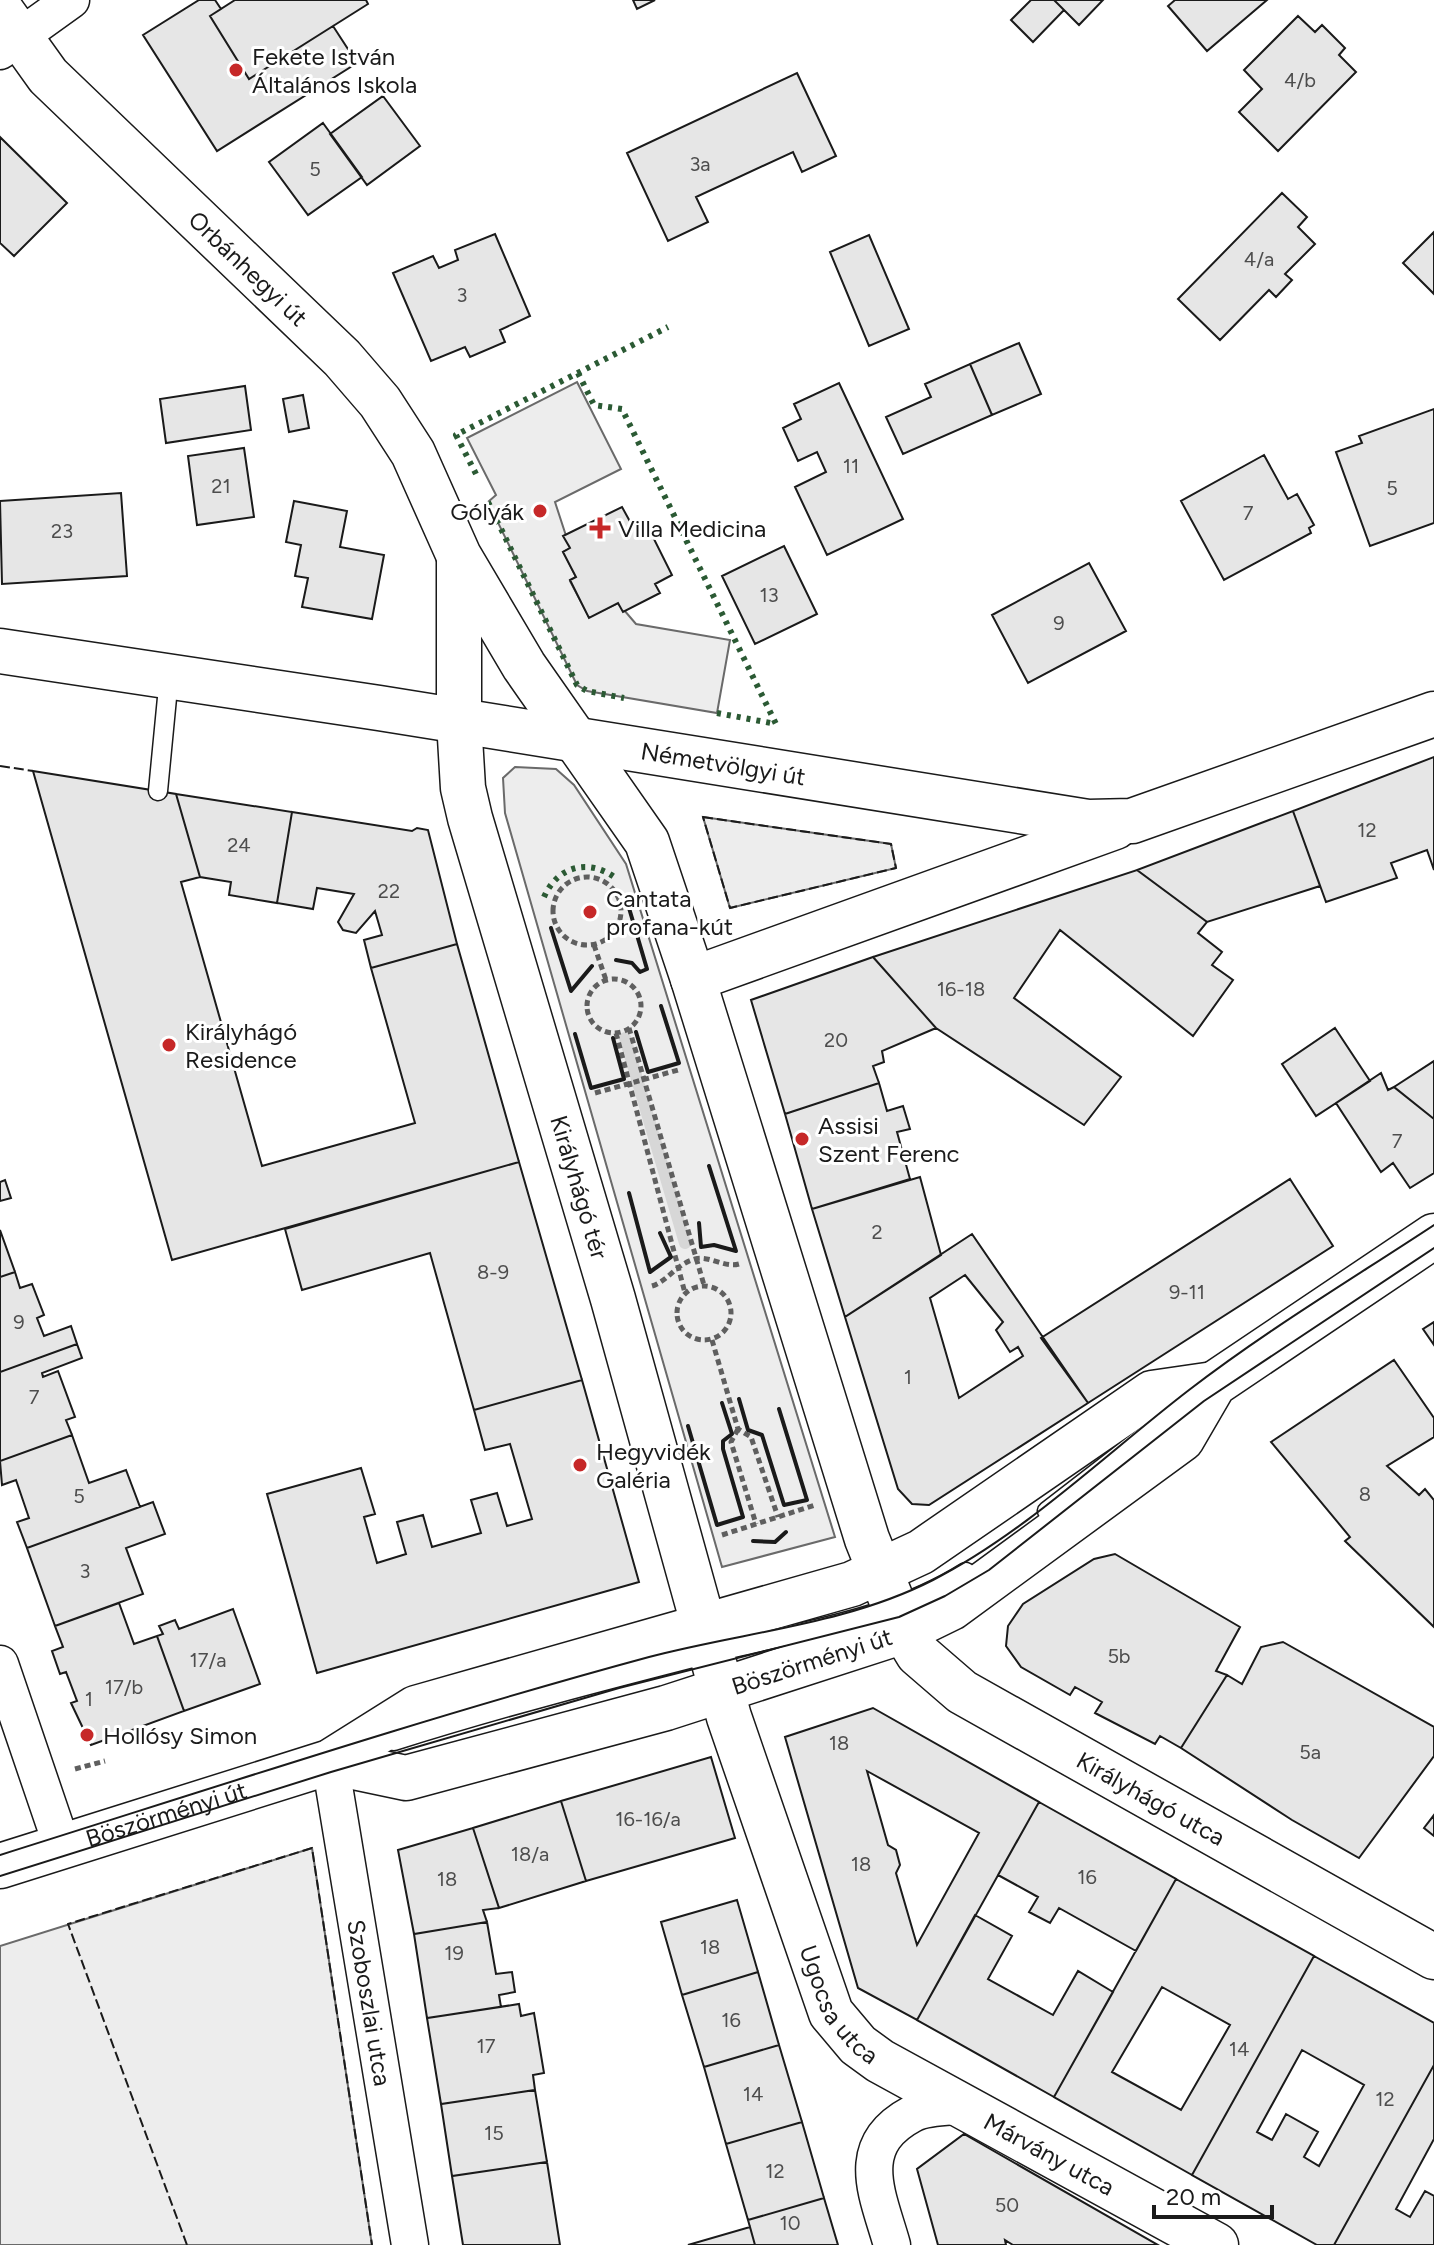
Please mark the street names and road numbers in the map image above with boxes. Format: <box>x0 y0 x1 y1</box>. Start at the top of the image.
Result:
street label: Orbánhegyi út <box>183 204 314 332</box>
street label: Németvölgyi út <box>639 736 808 791</box>
street label: Királyhágó tér <box>545 1112 615 1262</box>
street label: Böszörményi út <box>728 1621 896 1700</box>
street label: Királyhágó utca <box>1072 1745 1230 1851</box>
street label: Böszörményi út <box>82 1775 250 1853</box>
street label: Szoboszlai utca <box>342 1917 398 2088</box>
street label: Ugocsa utca <box>794 1941 884 2070</box>
street label: Márvány utca <box>979 2106 1120 2201</box>

